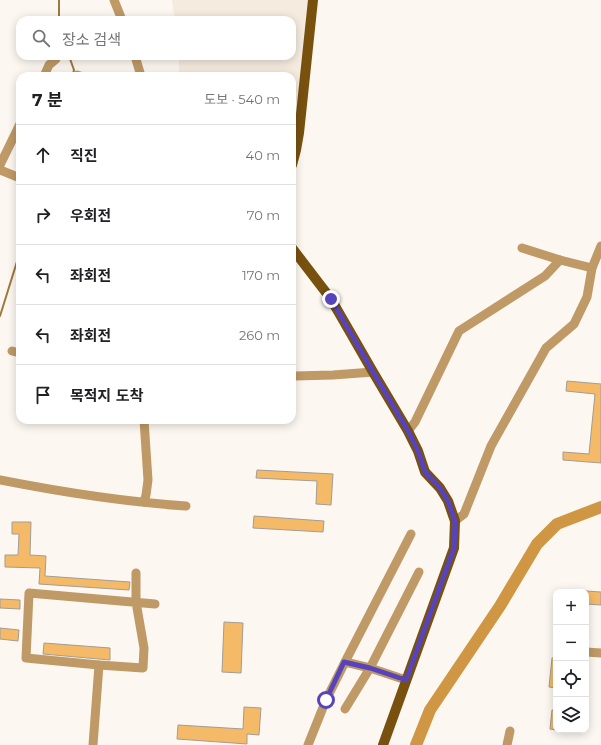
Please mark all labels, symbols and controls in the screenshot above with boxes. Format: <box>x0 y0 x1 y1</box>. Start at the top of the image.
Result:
search box <box>16 16 296 60</box>
icon: search <box>30 27 52 49</box>
text: 장소 검색 <box>62 30 121 49</box>
text: 7 분 <box>32 90 63 110</box>
text: 도보 · 540 m <box>204 91 280 107</box>
icon: ahead <box>32 144 54 166</box>
text: 직진 <box>70 146 98 165</box>
text: 40 m <box>246 147 280 163</box>
icon: right <box>32 204 54 226</box>
text: 우회전 <box>70 206 111 225</box>
text: 70 m <box>247 207 280 223</box>
icon: left <box>32 264 54 286</box>
text: 좌회전 <box>70 266 111 285</box>
text: 170 m <box>242 267 280 283</box>
route end <box>322 290 340 308</box>
icon: left <box>32 324 54 346</box>
text: 좌회전 <box>70 326 111 345</box>
text: 260 m <box>239 327 280 343</box>
icon: arrive <box>32 384 54 406</box>
text: 목적지 도착 <box>70 386 143 405</box>
map controls <box>553 589 589 733</box>
button: + <box>553 589 589 625</box>
button: − <box>553 625 589 661</box>
button: locate <box>553 661 589 697</box>
route start <box>317 691 335 709</box>
button: layers <box>553 697 589 733</box>

